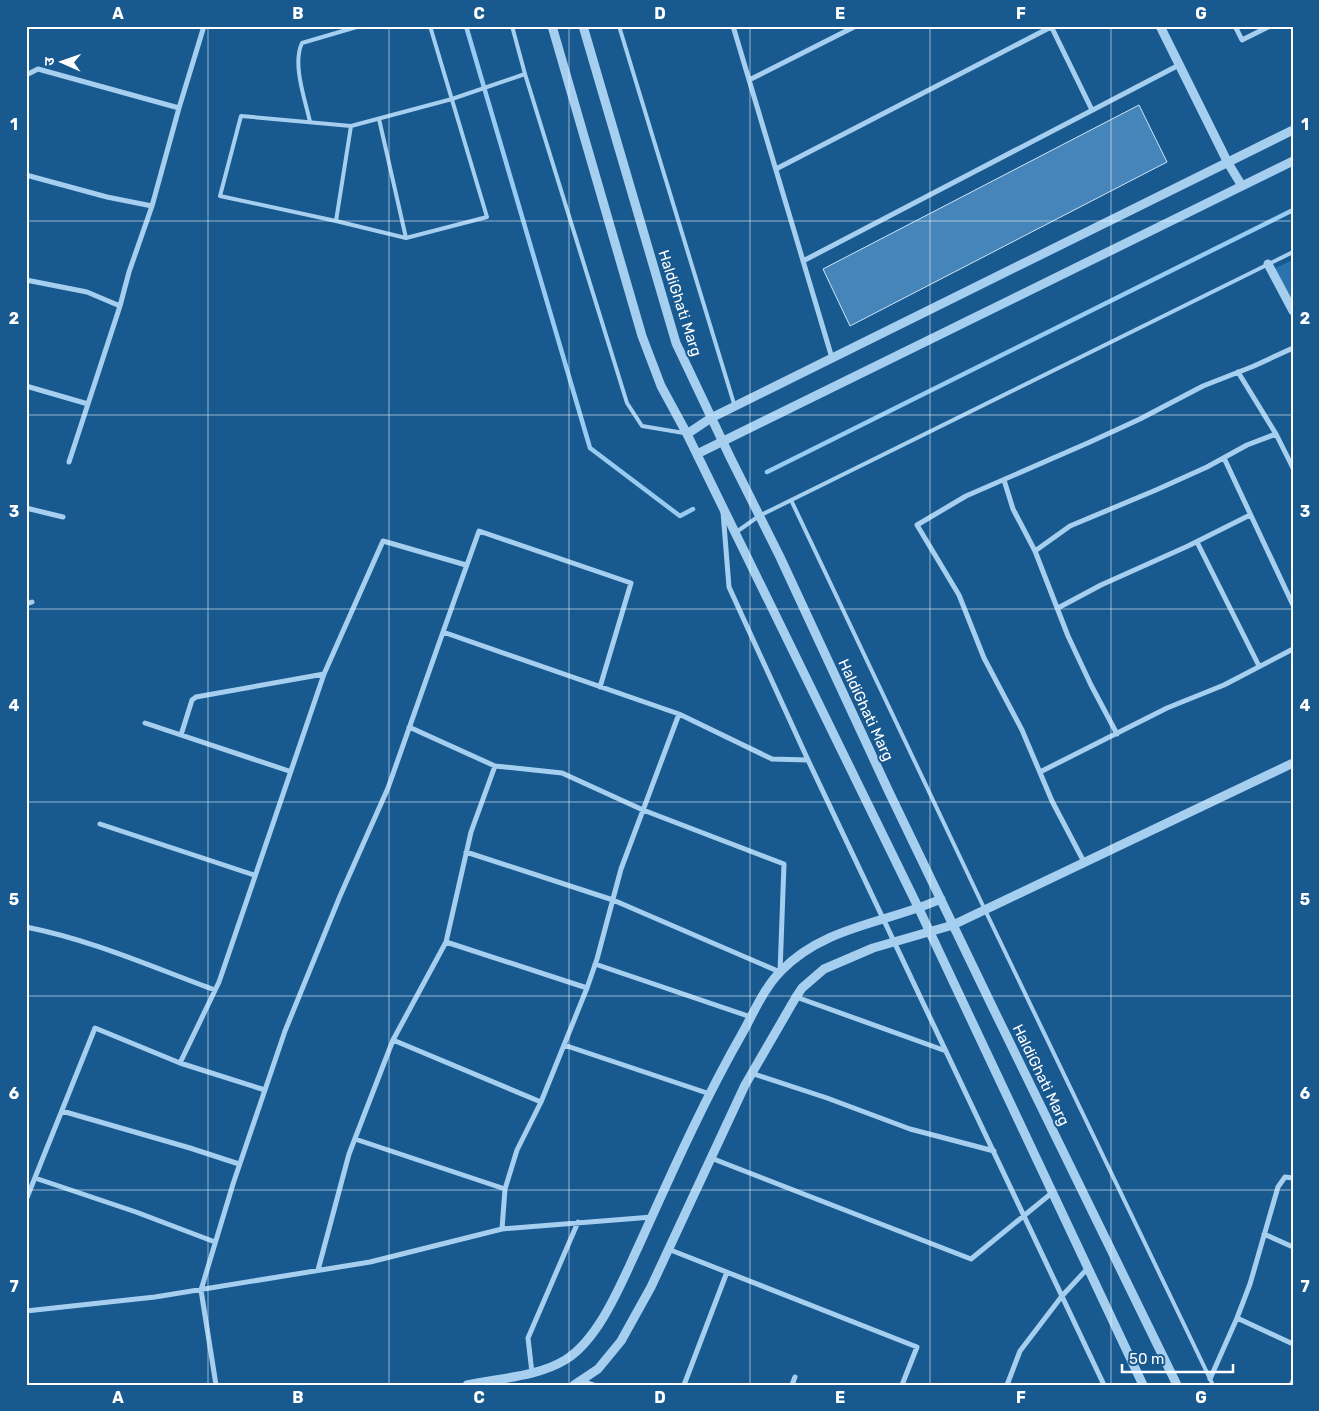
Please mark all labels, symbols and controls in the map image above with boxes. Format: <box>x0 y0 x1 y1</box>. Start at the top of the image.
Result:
text: A <box>112 4 124 23</box>
text: B <box>292 4 304 23</box>
text: C <box>473 4 485 23</box>
text: D <box>654 4 666 23</box>
text: E <box>835 4 845 23</box>
text: F <box>1016 4 1026 23</box>
text: G <box>1195 4 1207 23</box>
north arrow <box>38 38 88 88</box>
text: उ <box>41 56 58 66</box>
text: 1 <box>10 115 18 134</box>
text: 1 <box>1301 115 1309 134</box>
street label: HaldiGhati Marg <box>654 248 706 358</box>
text: 2 <box>9 309 19 328</box>
text: 2 <box>1300 309 1310 328</box>
text: 3 <box>9 502 19 521</box>
text: 3 <box>1300 502 1310 521</box>
street label: HaldiGhati Marg <box>834 656 898 764</box>
text: 4 <box>9 696 20 715</box>
text: 4 <box>1300 696 1311 715</box>
text: 5 <box>9 890 19 909</box>
text: 5 <box>1300 890 1310 909</box>
street label: HaldiGhati Marg <box>1009 1021 1073 1129</box>
text: 6 <box>9 1084 19 1103</box>
text: 6 <box>1300 1084 1310 1103</box>
text: 7 <box>9 1277 19 1296</box>
text: 7 <box>1300 1277 1310 1296</box>
scale bar <box>1122 1341 1233 1373</box>
text: 50 m <box>1129 1350 1164 1368</box>
text: A <box>112 1388 124 1407</box>
text: B <box>292 1388 304 1407</box>
text: C <box>473 1388 485 1407</box>
text: D <box>654 1388 666 1407</box>
text: E <box>835 1388 845 1407</box>
text: F <box>1016 1388 1026 1407</box>
text: G <box>1195 1388 1207 1407</box>

